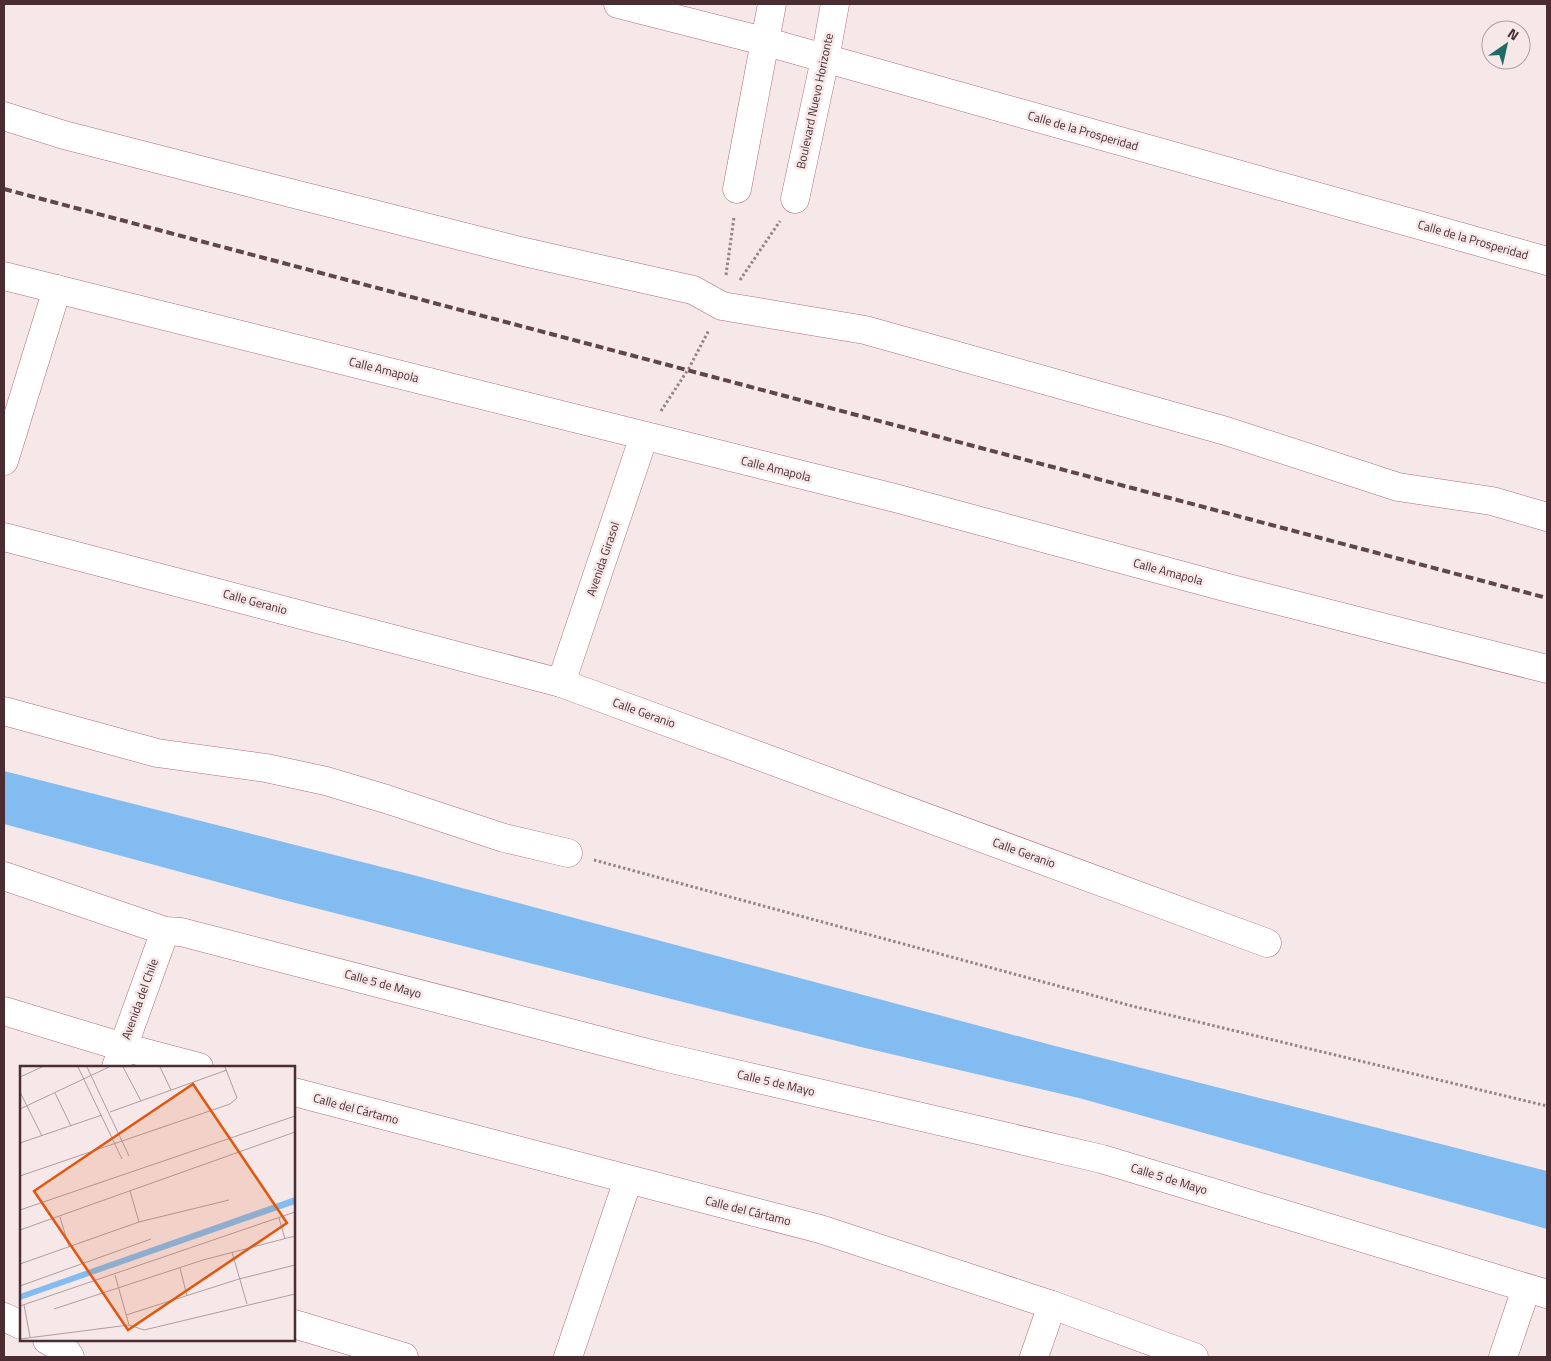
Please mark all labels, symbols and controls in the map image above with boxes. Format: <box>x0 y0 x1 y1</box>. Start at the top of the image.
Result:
north arrow <box>1481 20 1531 70</box>
text: N <box>1504 22 1523 45</box>
street label: Boulevard Nuevo Horizonte <box>791 31 838 170</box>
street label: Calle de la Prosperidad <box>1026 106 1141 155</box>
street label: Calle de la Prosperidad <box>1416 215 1531 264</box>
street label: Calle Amapola <box>347 352 421 387</box>
street label: Calle Amapola <box>739 451 813 486</box>
street label: Avenida Girasol <box>581 519 624 599</box>
street label: Calle Amapola <box>1131 553 1205 590</box>
street label: Calle Geranio <box>221 584 289 619</box>
street label: Calle Geranio <box>610 692 678 733</box>
street label: Calle Geranio <box>990 832 1058 873</box>
street label: Avenida del Chile <box>116 956 163 1042</box>
street label: Calle 5 de Mayo <box>342 964 424 1003</box>
street label: Calle 5 de Mayo <box>735 1064 817 1101</box>
inset map <box>20 1066 295 1341</box>
street label: Calle del Cártamo <box>311 1088 401 1129</box>
street label: Calle 5 de Mayo <box>1128 1158 1210 1199</box>
street label: Calle del Cártamo <box>703 1191 793 1230</box>

